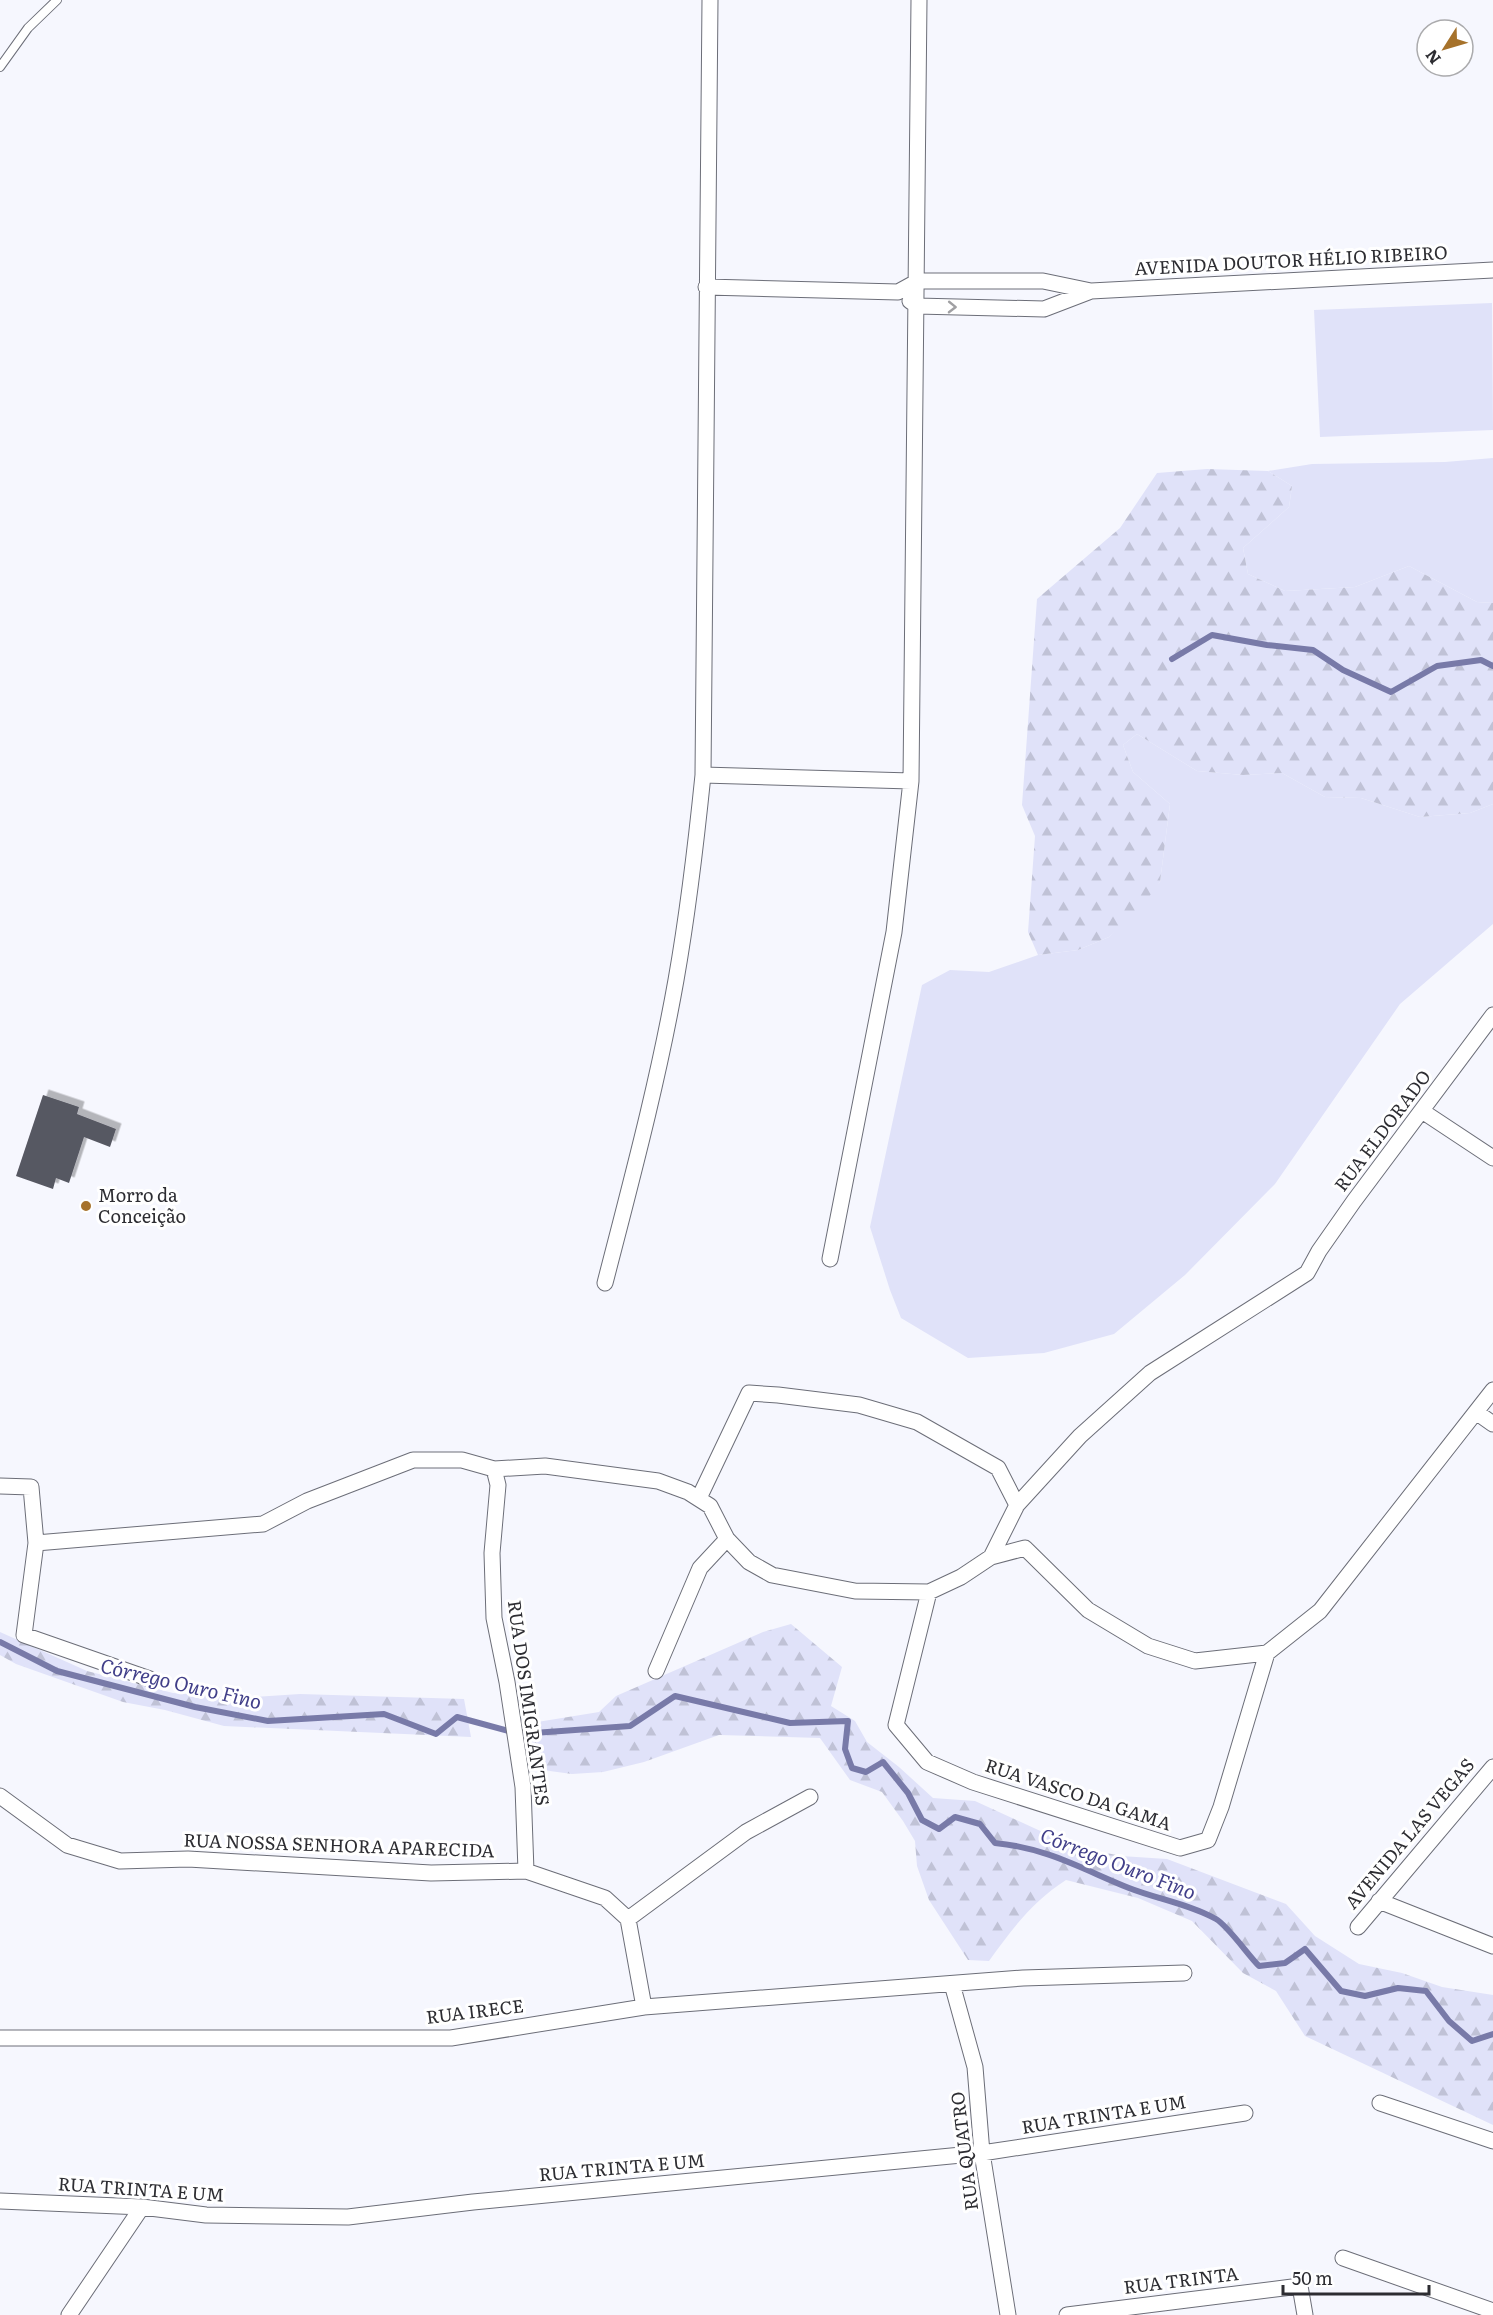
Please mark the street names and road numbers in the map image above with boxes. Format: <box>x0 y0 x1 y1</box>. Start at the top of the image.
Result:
street label: AVENIDA DOUTOR HÉLIO RIBEIRO <box>1134 238 1448 281</box>
street label: RUA ELDORADO <box>1327 1064 1437 1197</box>
street label: RUA DOS IMIGRANTES <box>502 1598 557 1807</box>
street label: RUA VASCO DA GAMA <box>982 1751 1175 1836</box>
street label: AVENIDA LAS VEGAS <box>1338 1752 1480 1914</box>
street label: RUA NOSSA SENHORA APARECIDA <box>183 1826 495 1863</box>
street label: RUA IRECE <box>425 1991 525 2030</box>
street label: RUA TRINTA E UM <box>1019 2087 1188 2140</box>
street label: RUA QUATRO <box>943 2090 984 2212</box>
street label: RUA TRINTA E UM <box>538 2146 706 2187</box>
street label: RUA TRINTA E UM <box>57 2169 225 2208</box>
street label: RUA TRINTA <box>1122 2259 1240 2300</box>

